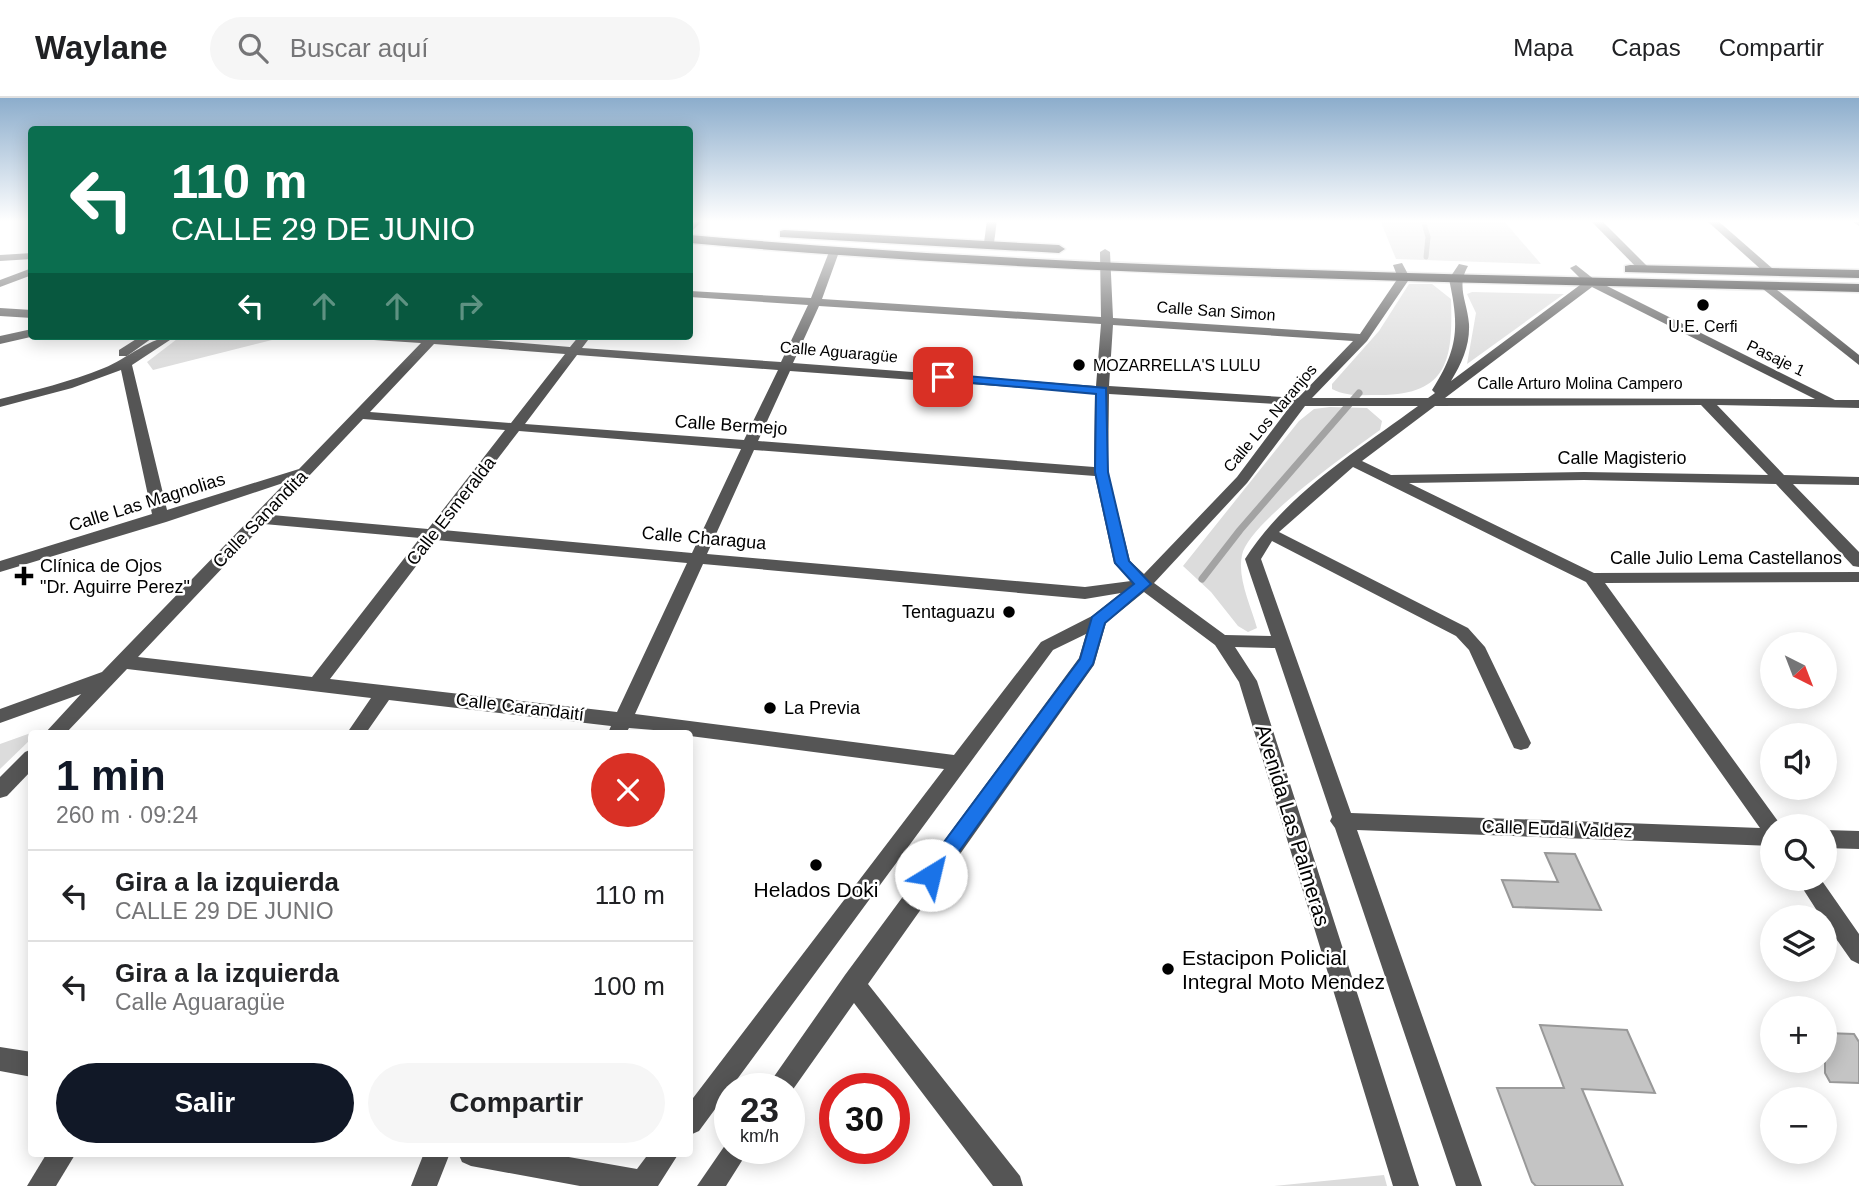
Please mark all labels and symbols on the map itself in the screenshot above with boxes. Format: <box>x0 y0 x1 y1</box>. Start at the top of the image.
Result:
marker: U.E. Cerfi <box>1695 297 1711 313</box>
street label: Calle San Simon <box>1156 298 1276 324</box>
place label: U.E. Cerfi <box>1668 318 1738 335</box>
street label: Pasaje 1 <box>1744 337 1808 379</box>
street label: Calle Aguaragüe <box>779 338 899 366</box>
pin <box>913 347 973 407</box>
marker: MOZARRELLA'S LULU <box>1071 357 1087 373</box>
place label: MOZARRELLA'S LULU <box>1093 357 1261 374</box>
street label: Calle Los Naranjos <box>1220 361 1320 475</box>
street label: Calle Arturo Molina Campero <box>1477 375 1683 392</box>
street label: Calle Bermejo <box>674 411 788 439</box>
street label: Calle Magisterio <box>1557 448 1687 468</box>
street label: Calle Esmeralda <box>402 452 500 569</box>
street label: Calle Sanandita <box>209 466 312 572</box>
street label: Calle Las Magnolias <box>67 469 227 535</box>
street label: Calle Charagua <box>641 523 768 553</box>
street label: Calle Julio Lema Castellanos <box>1610 548 1842 568</box>
place label: Clínica de Ojos "Dr. Aguirre Perez" <box>40 556 190 597</box>
marker: Clínica de Ojos "Dr. Aguirre Perez" <box>14 566 34 586</box>
place label: Tentaguazu <box>902 602 995 622</box>
marker: Tentaguazu <box>1001 604 1017 620</box>
north arrow <box>1760 632 1838 709</box>
street label: Calle Carandaití <box>455 689 585 725</box>
place label: La Previa <box>784 698 861 718</box>
marker: La Previa <box>762 700 778 716</box>
street label: Avenida Las Palmeras <box>1251 721 1335 929</box>
street label: Calle Eudal Valdez <box>1481 816 1633 842</box>
position arrow <box>894 838 968 912</box>
marker: Helados Doki <box>808 857 824 873</box>
place label: Helados Doki <box>754 878 878 901</box>
place label: Estacipon Policial Integral Moto Mendez <box>1182 946 1385 993</box>
marker: Estacipon Policial Integral Moto Mendez <box>1160 961 1176 977</box>
speed limit sign: 30 <box>819 1073 910 1164</box>

